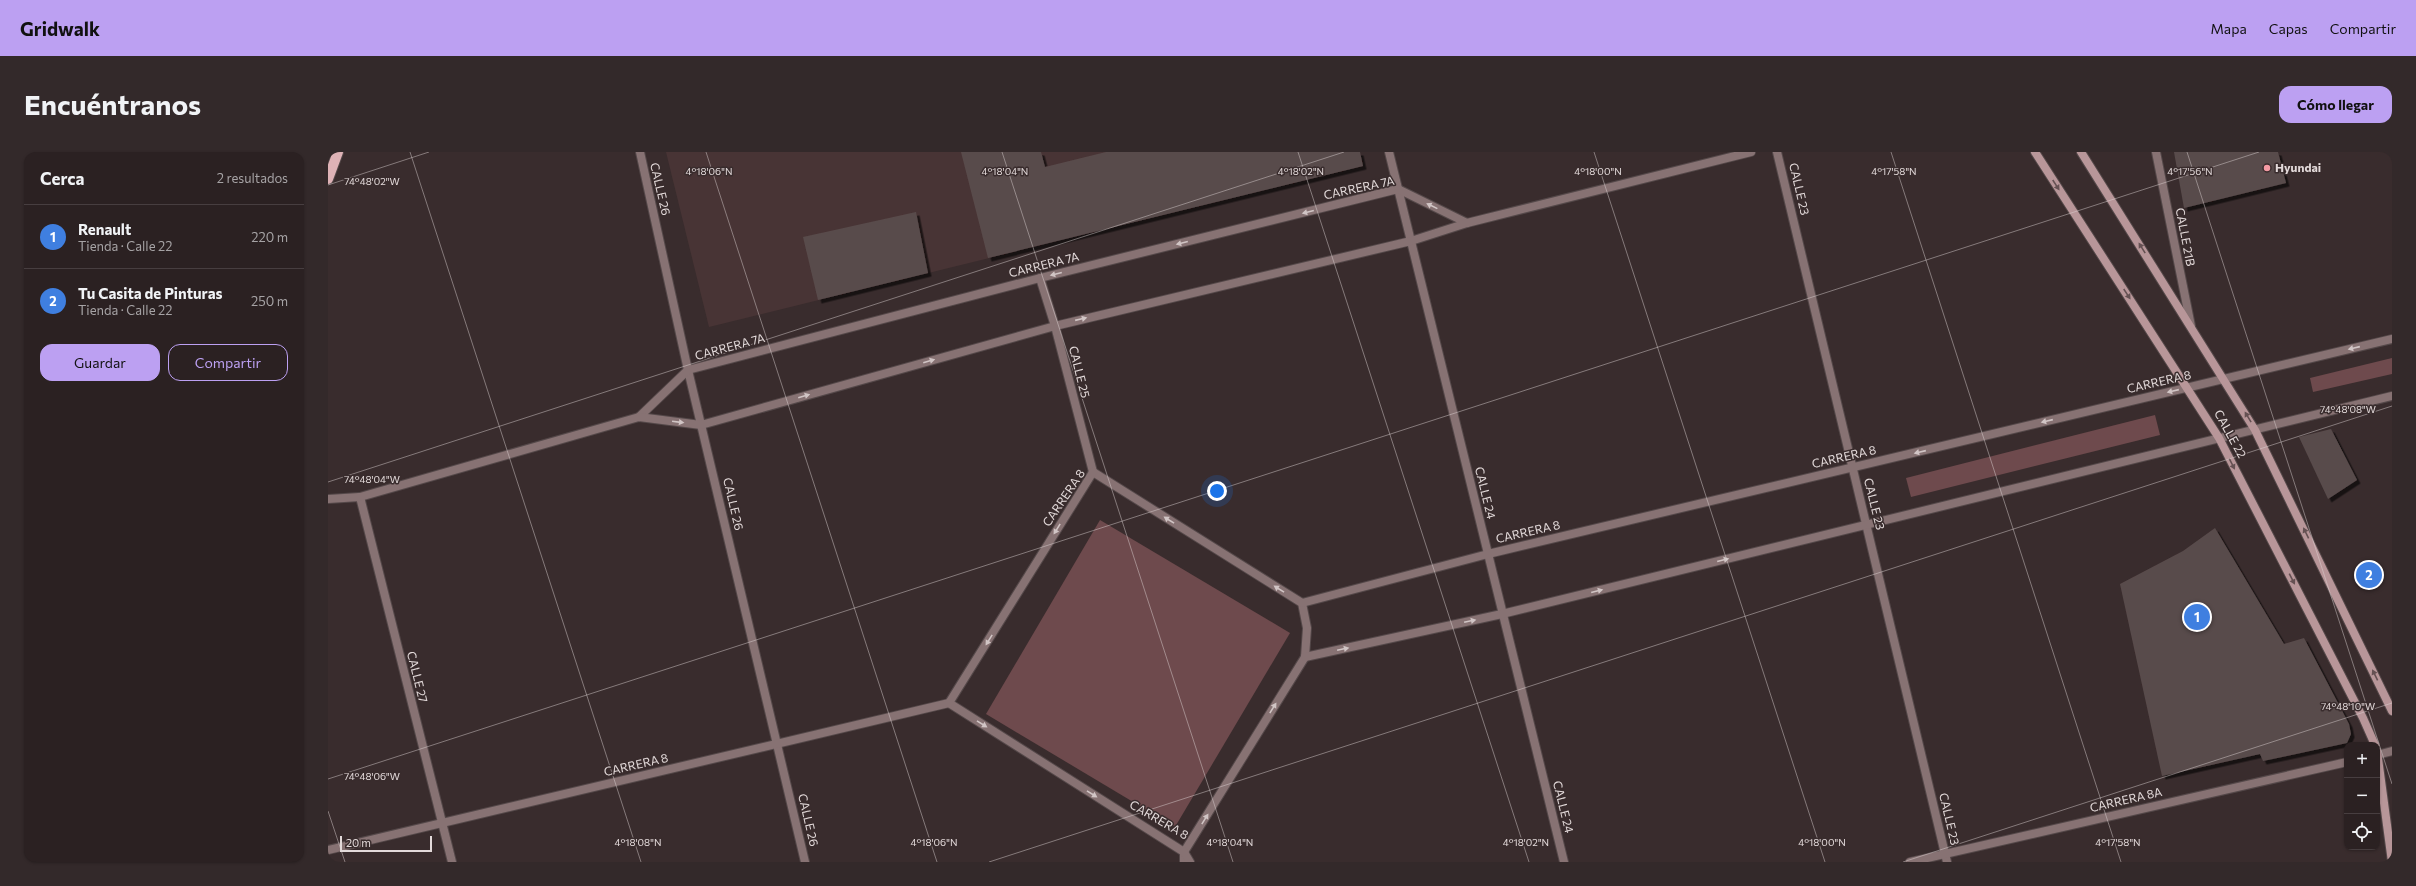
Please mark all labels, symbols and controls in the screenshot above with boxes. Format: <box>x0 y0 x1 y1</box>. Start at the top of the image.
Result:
text: Gridwalk <box>20 17 100 40</box>
text: Mapa <box>2211 20 2247 37</box>
text: Capas <box>2269 20 2308 37</box>
text: Compartir <box>2330 20 2396 37</box>
button: Cómo llegar <box>2279 86 2392 123</box>
text: Encuéntranos <box>24 87 201 121</box>
place label: Hyundai <box>2275 160 2321 174</box>
street label: CALLE 26 <box>648 161 674 216</box>
street label: CALLE 23 <box>1787 161 1813 216</box>
marker: Hyundai <box>2262 163 2272 173</box>
text: 4°18'06"N <box>686 165 732 177</box>
text: 4°18'04"N <box>982 165 1028 177</box>
text: 4°18'02"N <box>1278 165 1324 177</box>
text: 4°18'00"N <box>1574 165 1622 177</box>
text: 4°17'58"N <box>1871 165 1917 177</box>
text: 4°17'56"N <box>2167 165 2213 177</box>
text: Cerca <box>40 168 85 189</box>
text: 2 resultados <box>217 170 288 186</box>
street label: CARRERA 7A <box>1322 173 1395 201</box>
text: 74°48'02"W <box>344 175 400 187</box>
one-way arrow <box>2053 179 2060 191</box>
one-way arrow <box>1426 203 1438 209</box>
street label: CALLE 21B <box>2173 206 2199 267</box>
one-way arrow <box>1302 209 1315 215</box>
text: Renault <box>78 220 131 238</box>
text: 1 <box>50 229 56 245</box>
text: 220 m <box>251 229 288 245</box>
text: Tienda · Calle 22 <box>78 238 172 254</box>
one-way arrow <box>1176 240 1188 246</box>
one-way arrow <box>2138 242 2145 254</box>
street label: CARRERA 7A <box>1007 249 1080 280</box>
one-way arrow <box>1050 271 1062 277</box>
text: Tu Casita de Pinturas <box>78 284 223 302</box>
one-way arrow <box>2123 289 2131 299</box>
text: 2 <box>49 293 57 309</box>
text: 250 m <box>251 293 288 309</box>
text: Tienda · Calle 22 <box>78 302 172 318</box>
one-way arrow <box>1075 316 1088 322</box>
street label: CARRERA 7A <box>693 330 766 362</box>
button: Guardar <box>40 344 160 381</box>
button: Compartir <box>168 344 288 381</box>
street label: CALLE 25 <box>1067 344 1093 399</box>
one-way arrow <box>2348 346 2360 352</box>
one-way arrow <box>923 358 935 364</box>
street label: CARRERA 8 <box>2125 367 2192 395</box>
one-way arrow <box>2167 389 2179 395</box>
one-way arrow <box>798 393 810 399</box>
text: 74°48'08"W <box>2320 403 2376 415</box>
street label: CALLE 22 <box>2212 407 2250 460</box>
one-way arrow <box>2244 411 2251 423</box>
one-way arrow <box>672 419 684 425</box>
one-way arrow <box>2040 419 2053 425</box>
street label: CARRERA 8 <box>1810 442 1877 470</box>
one-way arrow <box>1914 449 1926 455</box>
one-way arrow <box>2229 458 2236 469</box>
street label: CALLE 24 <box>1473 465 1499 520</box>
street label: CARRERA 8 <box>1039 466 1087 529</box>
text: 74°48'04"W <box>344 473 400 485</box>
street label: CALLE 26 <box>721 476 747 531</box>
street label: CALLE 23 <box>1862 476 1888 531</box>
your location <box>1207 481 1227 501</box>
one-way arrow <box>1163 516 1174 524</box>
street label: CARRERA 8 <box>1494 517 1561 545</box>
one-way arrow <box>1054 523 1061 535</box>
one-way arrow <box>2303 528 2309 539</box>
one-way arrow <box>1717 556 1729 562</box>
pin: 2 <box>2356 560 2382 590</box>
one-way arrow <box>2289 574 2295 585</box>
one-way arrow <box>1273 585 1285 592</box>
one-way arrow <box>1590 587 1603 593</box>
pin: 1 <box>2184 602 2210 632</box>
one-way arrow <box>1464 617 1476 623</box>
one-way arrow <box>985 634 992 646</box>
one-way arrow <box>1337 645 1349 651</box>
street label: CALLE 27 <box>405 650 431 704</box>
one-way arrow <box>2372 670 2378 681</box>
text: 74°48'10"W <box>2321 700 2375 712</box>
one-way arrow <box>1270 702 1277 714</box>
one-way arrow <box>976 721 988 728</box>
map controls <box>2344 742 2380 850</box>
button: + <box>2344 742 2380 778</box>
street label: CARRERA 8 <box>602 750 669 778</box>
text: 74°48'06"W <box>344 770 400 782</box>
button: − <box>2344 778 2380 814</box>
street label: CALLE 24 <box>1551 779 1577 834</box>
street label: CARRERA 8A <box>2088 784 2163 814</box>
one-way arrow <box>1086 790 1098 797</box>
street label: CALLE 23 <box>1937 791 1963 846</box>
street label: CALLE 26 <box>796 792 822 847</box>
street label: CARRERA 8 <box>1128 797 1191 842</box>
one-way arrow <box>1201 814 1209 824</box>
button: locate <box>2344 814 2380 850</box>
scale bar <box>340 834 432 853</box>
text: 20 m <box>346 836 371 849</box>
text: 4°18'08"N <box>615 836 661 848</box>
text: 4°18'06"N <box>911 836 957 848</box>
text: 4°18'04"N <box>1207 836 1253 848</box>
text: 4°18'02"N <box>1503 836 1549 848</box>
text: 4°18'00"N <box>1798 836 1846 848</box>
text: 4°17'58"N <box>2095 836 2141 848</box>

